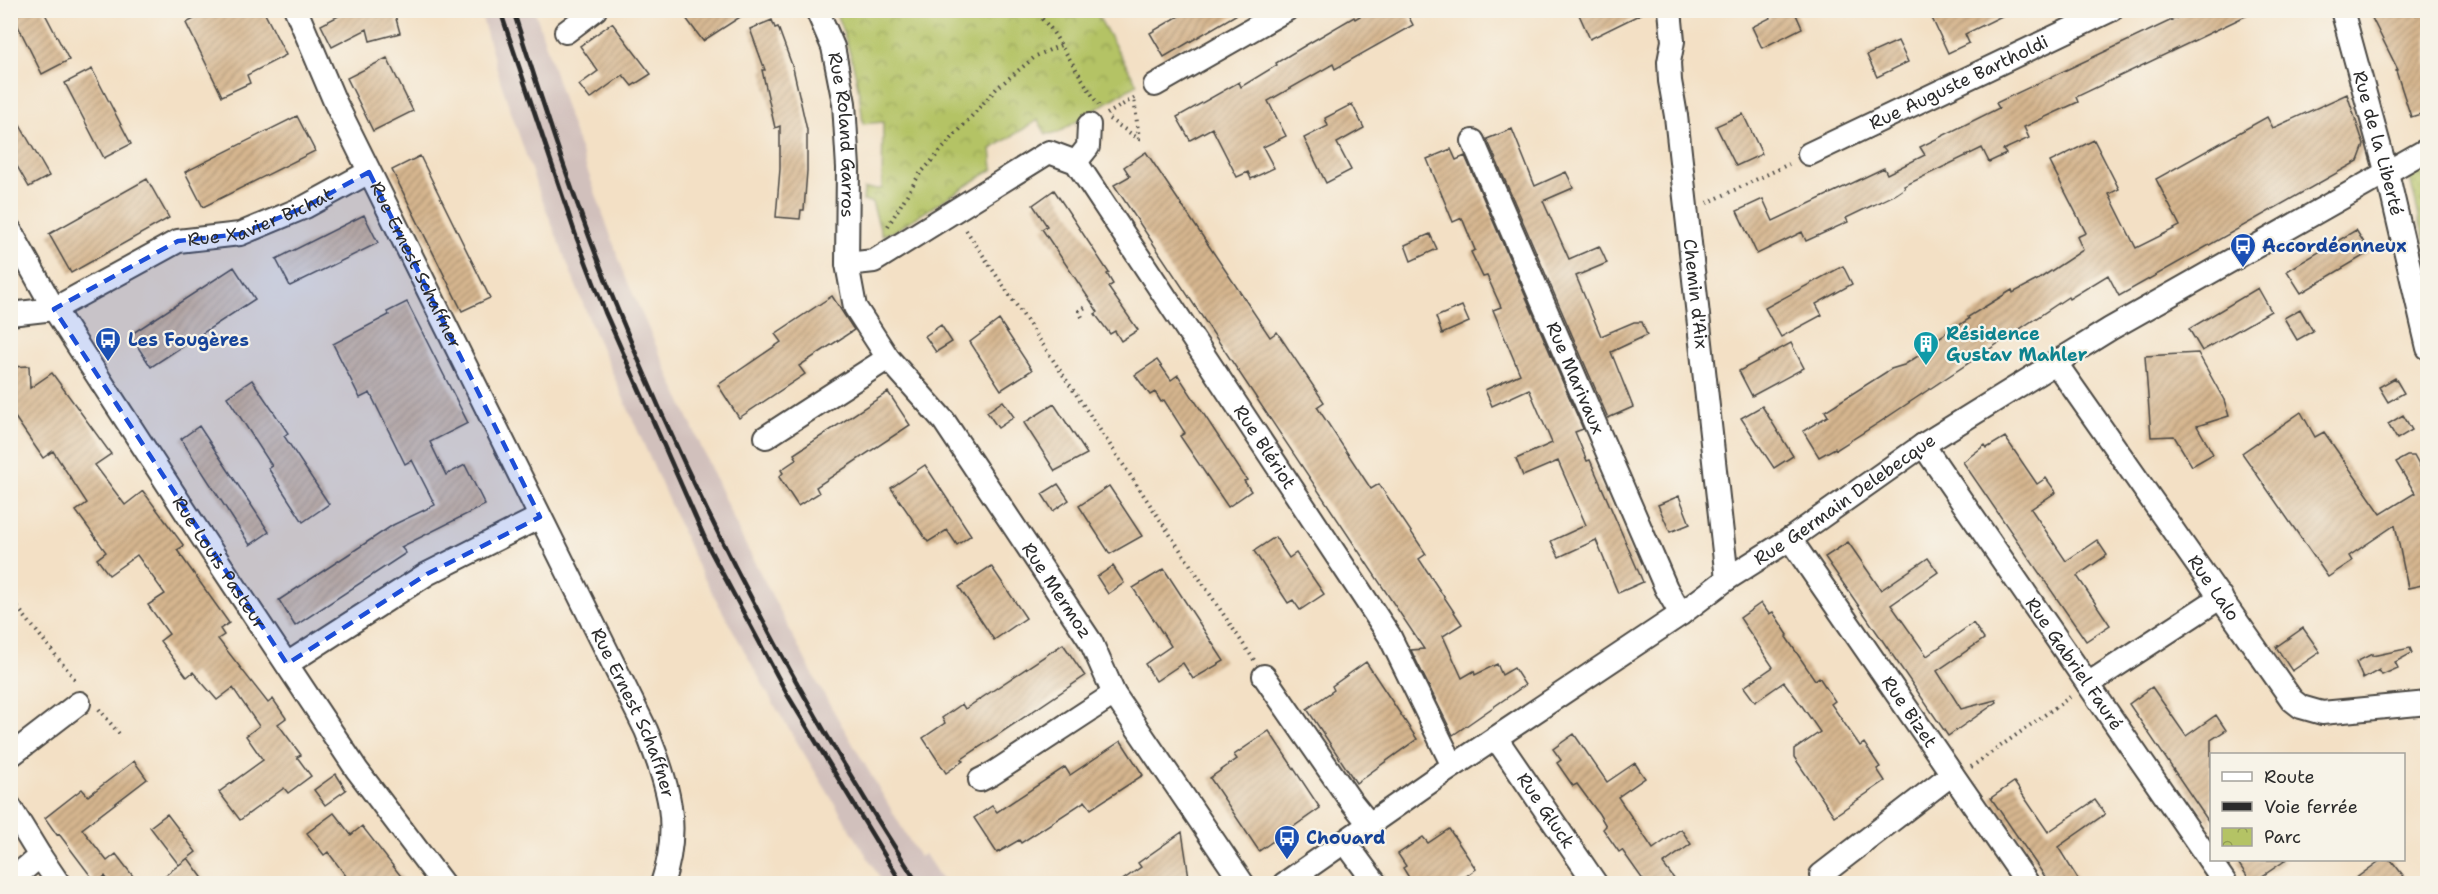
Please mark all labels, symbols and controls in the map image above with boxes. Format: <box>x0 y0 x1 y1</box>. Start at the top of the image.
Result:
street label: Rue Auguste Bartholdi <box>1865 30 2052 135</box>
street label: Rue Roland Garros <box>822 50 860 218</box>
street label: Rue de la Liberté <box>2347 68 2409 218</box>
street label: Rue Ernest Schaffner <box>364 178 467 353</box>
street label: Rue Xavier Bichat <box>186 182 337 252</box>
bus stop icon: Accordéonneux <box>2228 231 2258 269</box>
place label: Accordéonneux <box>2262 234 2406 258</box>
street label: Chemin d'Aix <box>1678 238 1714 350</box>
street label: Rue Marivaux <box>1541 318 1610 438</box>
place label: Résidence Gustav Mahler <box>1946 322 2088 367</box>
bus stop icon: Les Fougères <box>93 325 123 363</box>
place label: Les Fougères <box>128 328 249 352</box>
building icon: Résidence Gustav Mahler <box>1911 329 1941 367</box>
street label: Rue Blériot <box>1228 400 1301 494</box>
street label: Rue Germain Delebecque <box>1749 428 1940 571</box>
street label: Rue Louis Pasteur <box>167 491 272 634</box>
street label: Rue Mermoz <box>1016 538 1097 643</box>
street label: Rue Lalo <box>2182 550 2245 626</box>
street label: Rue Gabriel Fauré <box>2020 593 2128 735</box>
street label: Rue Ernest Schaffner <box>585 624 680 800</box>
street label: Rue Bizet <box>1876 671 1943 753</box>
legend <box>2210 753 2405 861</box>
text: Route <box>2264 765 2315 789</box>
street label: Rue Gluck <box>1511 768 1580 853</box>
text: Voie ferrée <box>2264 795 2358 819</box>
bus stop icon: Chouard <box>1272 823 1302 861</box>
text: Parc <box>2264 825 2301 849</box>
place label: Chouard <box>1306 826 1385 850</box>

